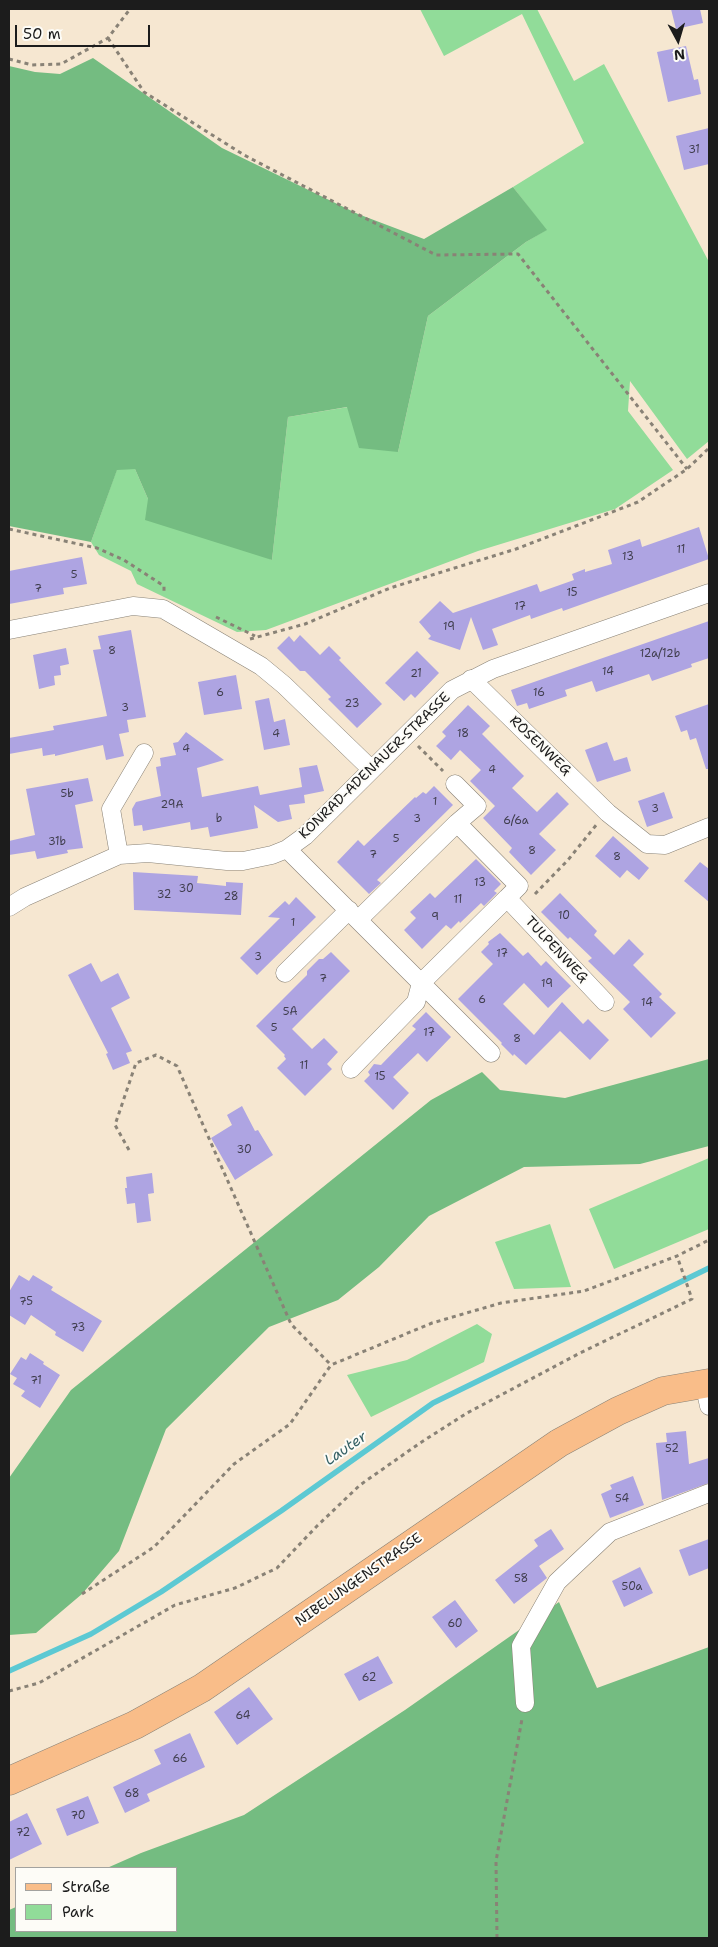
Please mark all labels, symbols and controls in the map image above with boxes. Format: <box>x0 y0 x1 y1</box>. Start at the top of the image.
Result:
scale bar <box>18 15 152 47</box>
north arrow <box>653 15 703 65</box>
text: 50 m <box>23 24 61 44</box>
text: N <box>673 45 686 64</box>
house number: 31 <box>688 143 700 157</box>
house number: 11 <box>677 543 685 557</box>
house number: 13 <box>622 550 634 564</box>
house number: 5 <box>71 568 77 582</box>
house number: 7 <box>34 582 42 596</box>
house number: 15 <box>566 586 578 600</box>
house number: 17 <box>514 600 526 614</box>
house number: 19 <box>443 620 455 634</box>
house number: 8 <box>108 644 116 658</box>
house number: 12a/12b <box>640 647 680 661</box>
house number: 14 <box>602 665 614 679</box>
house number: 21 <box>410 667 422 681</box>
house number: 6 <box>216 686 224 700</box>
house number: 16 <box>533 686 545 700</box>
street label: KONRAD-ADENAUER-STRASSE <box>296 689 454 843</box>
house number: 23 <box>345 697 359 711</box>
house number: 3 <box>121 701 129 715</box>
street label: ROSENWEG <box>506 713 574 779</box>
house number: 4 <box>272 727 280 741</box>
house number: 18 <box>457 727 469 741</box>
house number: 4 <box>182 742 190 756</box>
house number: 4 <box>488 763 496 777</box>
house number: 5b <box>60 787 74 801</box>
house number: 1 <box>433 795 437 809</box>
house number: 29A <box>161 798 183 812</box>
house number: 3 <box>651 802 659 816</box>
house number: b <box>216 812 222 826</box>
house number: 3 <box>413 812 421 826</box>
house number: 6/6a <box>503 814 529 828</box>
house number: 5 <box>393 832 399 846</box>
house number: 31b <box>48 835 66 849</box>
house number: 8 <box>528 844 536 858</box>
house number: 7 <box>369 848 377 862</box>
house number: 8 <box>613 850 621 864</box>
house number: 13 <box>474 876 486 890</box>
house number: 30 <box>178 882 194 896</box>
house number: 32 <box>157 888 171 902</box>
house number: 28 <box>223 890 239 904</box>
house number: 11 <box>454 893 462 907</box>
house number: 10 <box>558 909 570 923</box>
house number: 9 <box>431 910 439 924</box>
street label: TULPENWEG <box>521 913 591 987</box>
house number: 1 <box>291 916 295 930</box>
house number: 17 <box>496 947 508 961</box>
house number: 3 <box>254 950 262 964</box>
house number: 7 <box>319 972 327 986</box>
house number: 19 <box>541 977 553 991</box>
house number: 6 <box>478 993 486 1007</box>
house number: 14 <box>641 996 653 1010</box>
house number: 5A <box>283 1005 297 1019</box>
house number: 5 <box>271 1021 277 1035</box>
house number: 17 <box>423 1026 435 1040</box>
house number: 8 <box>513 1032 521 1046</box>
house number: 11 <box>300 1059 308 1073</box>
house number: 15 <box>374 1070 386 1084</box>
house number: 30 <box>236 1143 252 1157</box>
house number: 75 <box>19 1295 33 1309</box>
house number: 73 <box>71 1321 85 1335</box>
house number: 71 <box>30 1374 42 1388</box>
water label: Lauter <box>321 1428 371 1470</box>
house number: 52 <box>665 1442 679 1456</box>
house number: 54 <box>615 1492 629 1506</box>
street label: NIBELUNGENSTRASSE <box>292 1530 426 1630</box>
house number: 58 <box>514 1572 528 1586</box>
house number: 50a <box>622 1580 642 1594</box>
house number: 60 <box>447 1617 463 1631</box>
house number: 62 <box>362 1671 376 1685</box>
house number: 64 <box>235 1709 251 1723</box>
house number: 66 <box>172 1752 188 1766</box>
house number: 68 <box>125 1787 139 1801</box>
house number: 70 <box>70 1809 86 1823</box>
house number: 72 <box>16 1826 30 1840</box>
legend <box>15 1867 178 1932</box>
text: Straße <box>62 1877 110 1897</box>
text: Park <box>62 1902 94 1922</box>

